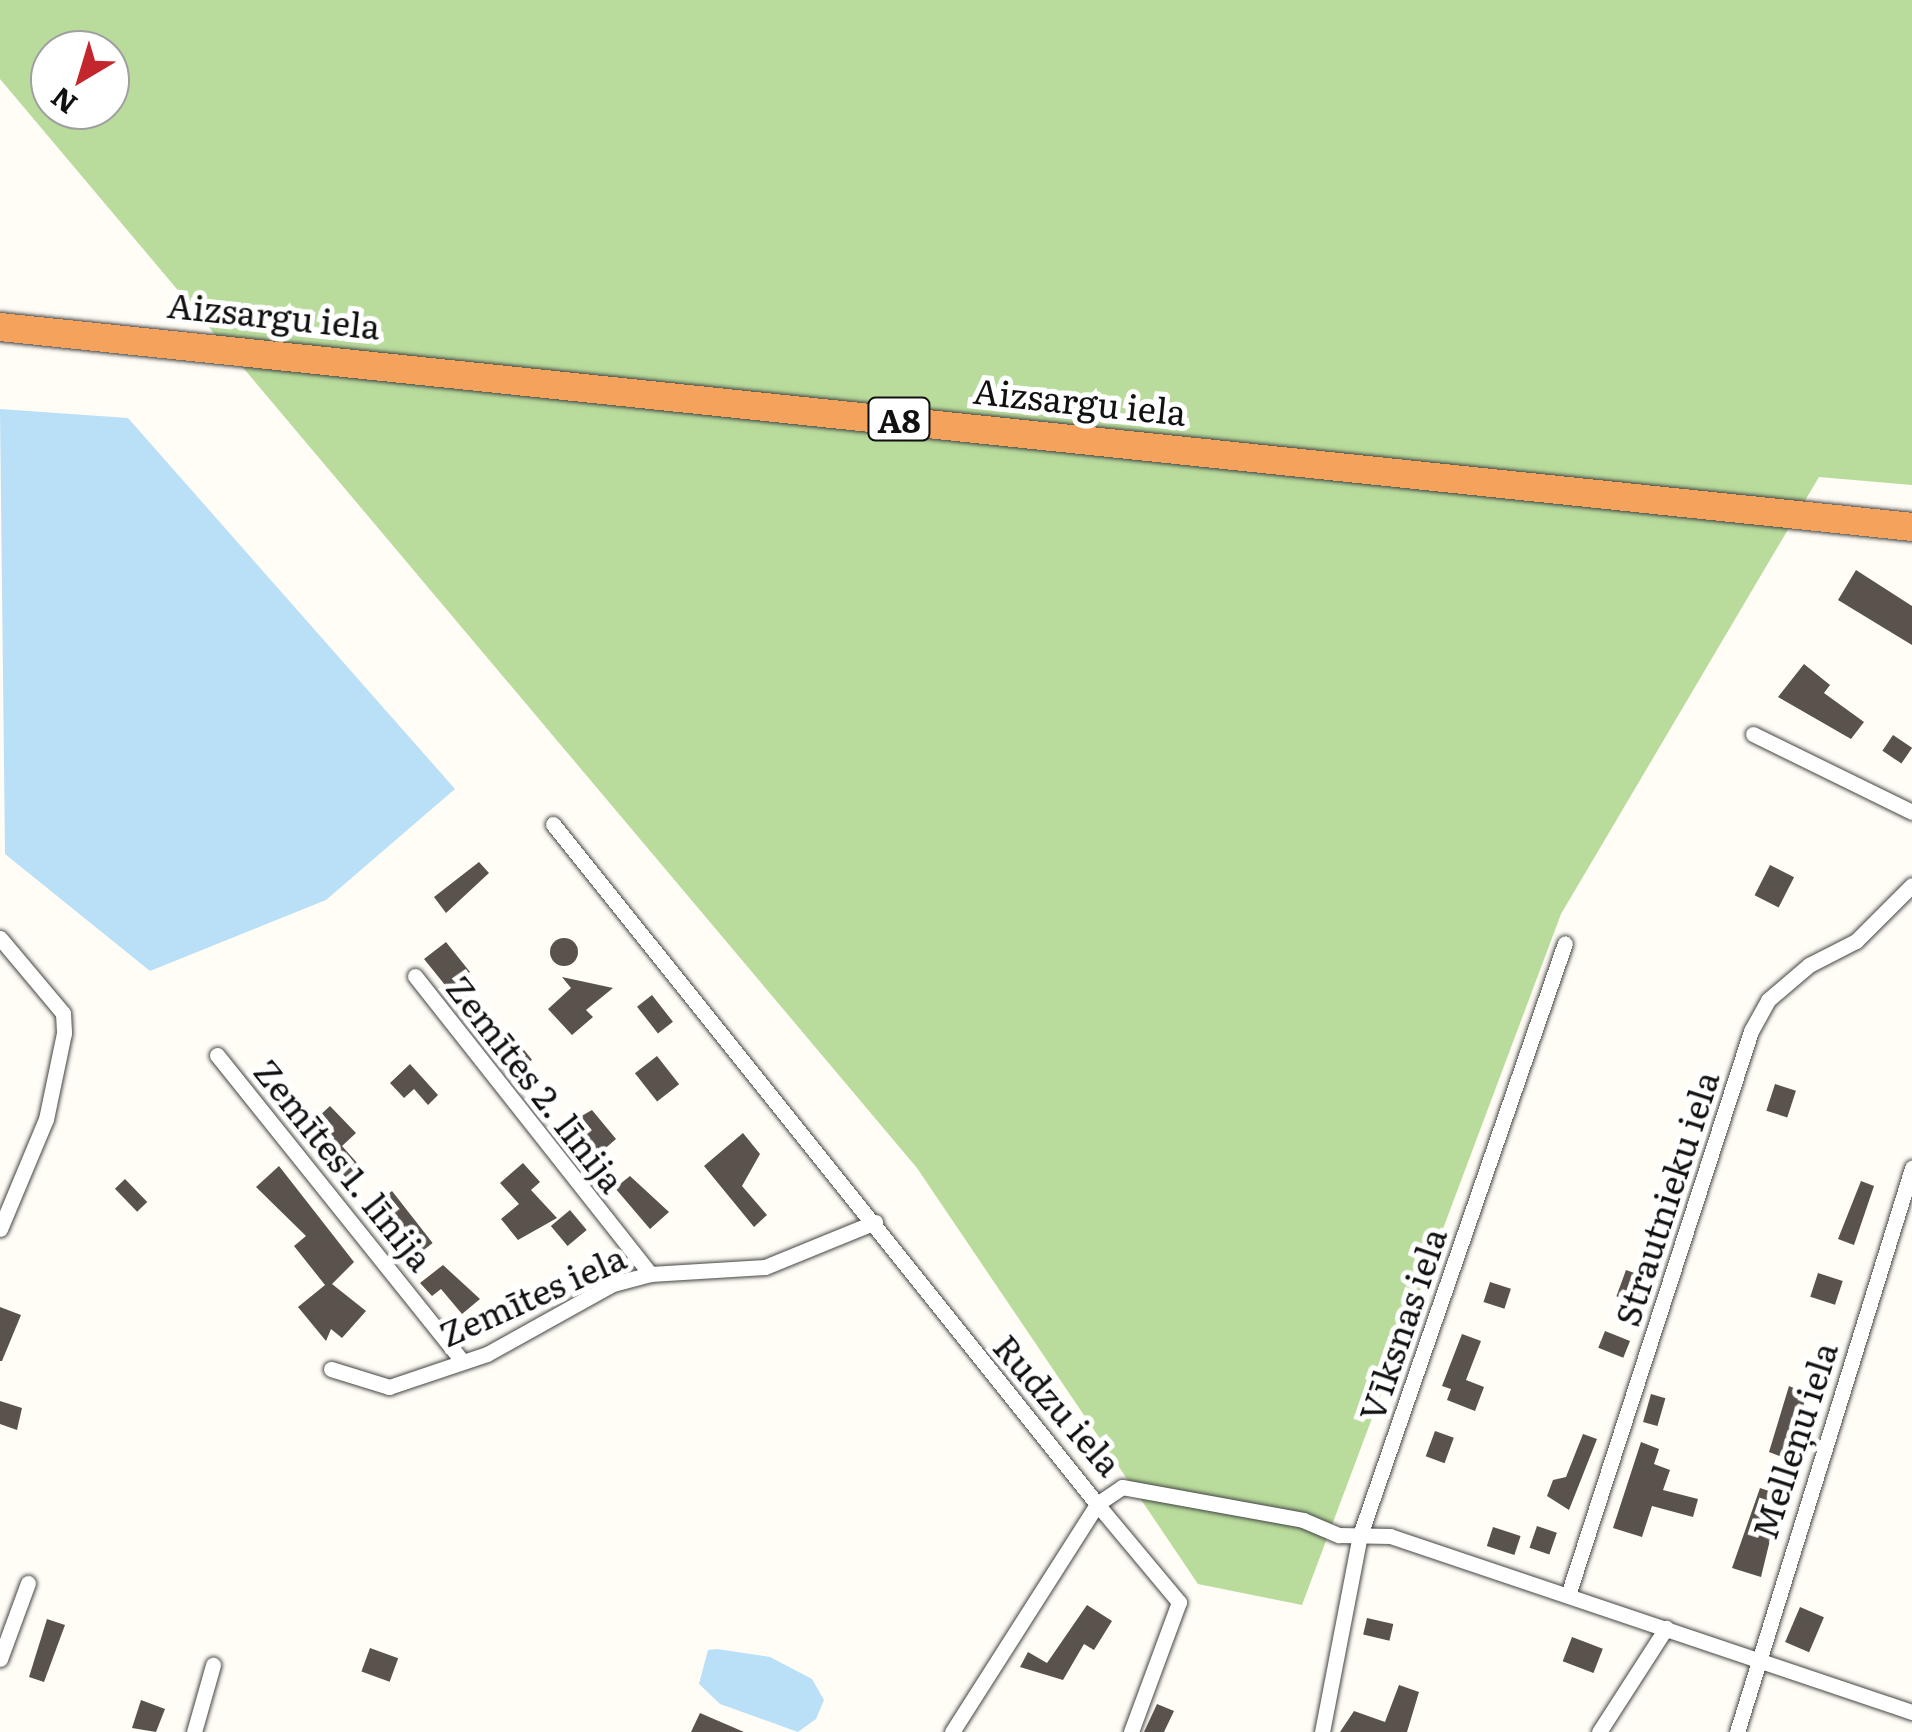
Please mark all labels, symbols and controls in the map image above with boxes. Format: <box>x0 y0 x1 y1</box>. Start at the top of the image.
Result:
north arrow <box>30 30 130 130</box>
text: N <box>41 78 85 126</box>
street label: Aizsargu iela <box>165 282 383 346</box>
street label: Aizsargu iela <box>971 368 1189 432</box>
road number: A8 <box>866 392 932 446</box>
street label: Zemītes 2. līnija <box>439 966 635 1200</box>
street label: Zemītes 1. līnija <box>247 1050 443 1278</box>
street label: Strautnieku iela <box>1604 1065 1726 1331</box>
street label: Vīksnas iela <box>1348 1222 1454 1426</box>
street label: Zemītes iela <box>432 1234 632 1354</box>
street label: Rudzu iela <box>986 1325 1132 1483</box>
street label: Melleņu iela <box>1741 1336 1845 1544</box>

